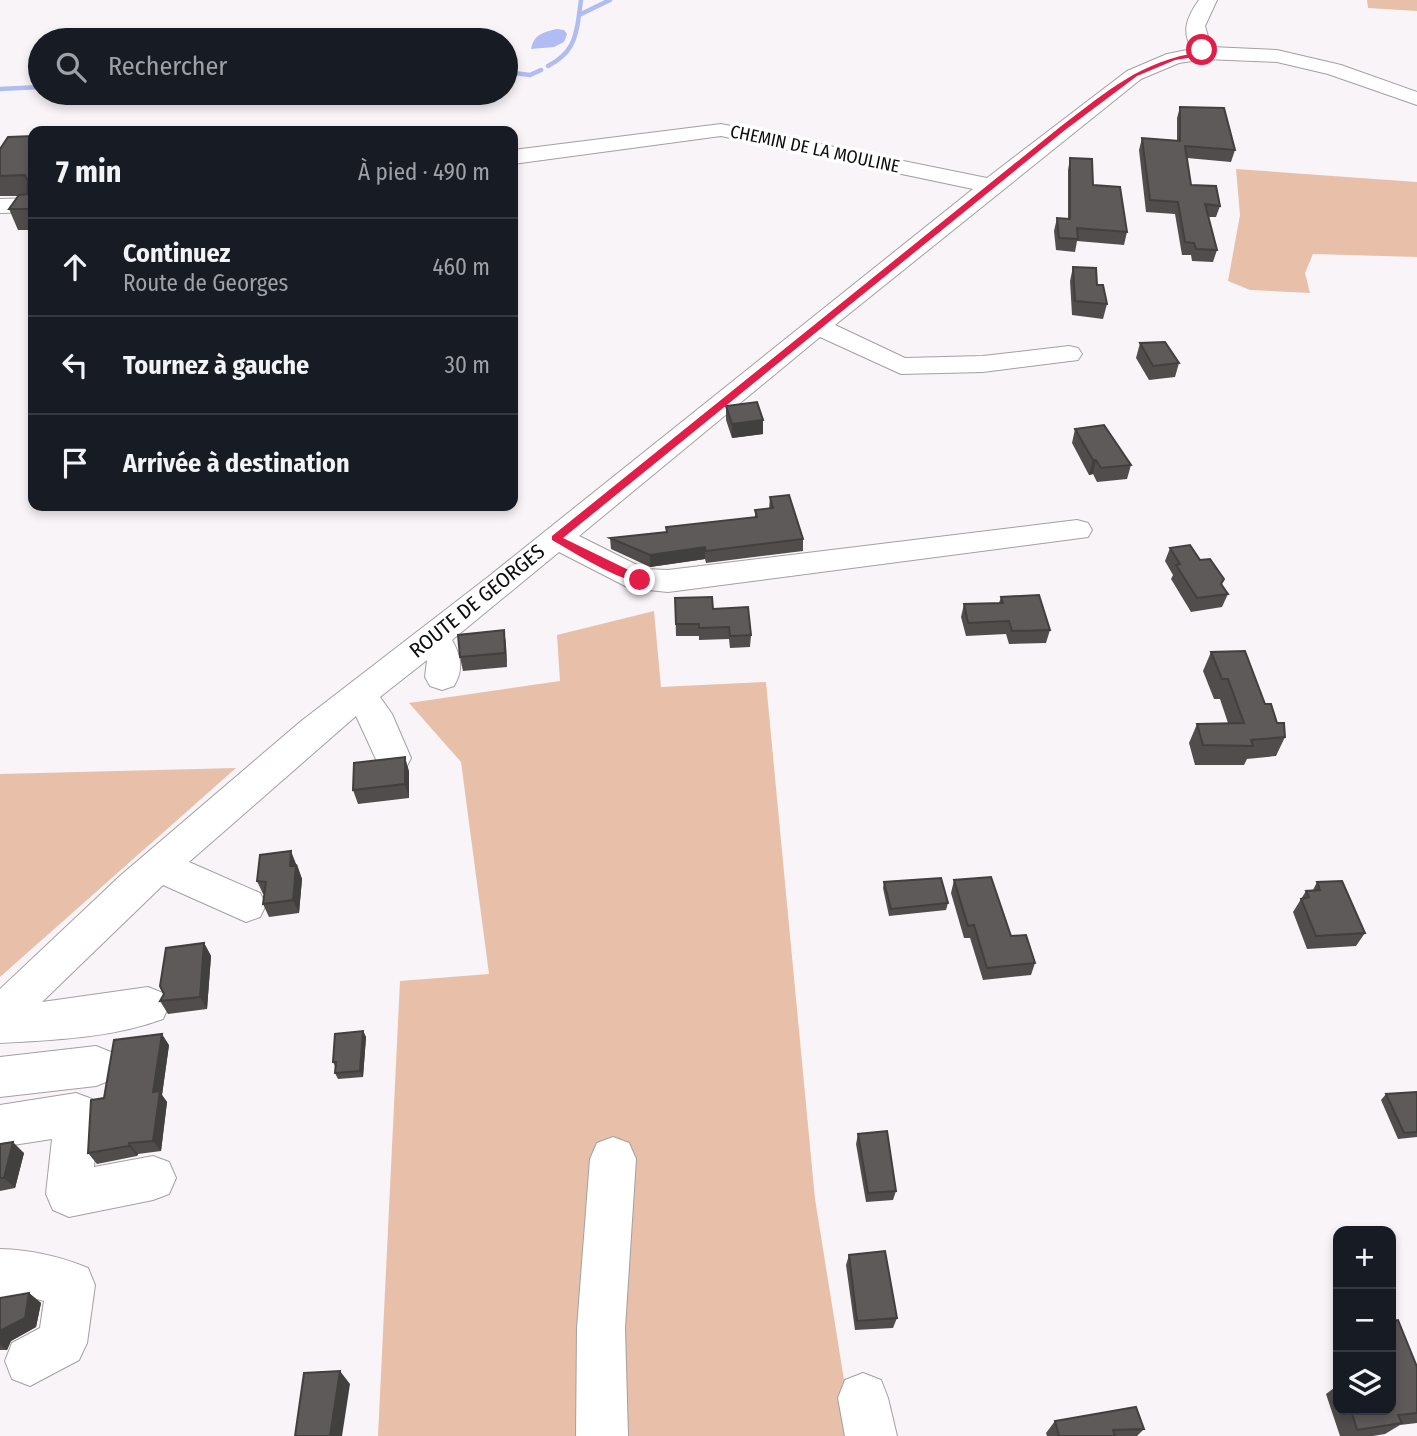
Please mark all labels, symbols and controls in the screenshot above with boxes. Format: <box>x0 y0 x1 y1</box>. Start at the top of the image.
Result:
search box <box>28 28 518 105</box>
route start <box>1186 34 1217 65</box>
icon: search <box>52 48 90 86</box>
text: Rechercher <box>108 51 227 82</box>
street label: CHEMIN DE LA MOULINE <box>728 120 902 178</box>
text: 7 min <box>56 154 121 190</box>
text: À pied · 490 m <box>358 158 490 186</box>
text: Continuez <box>123 238 230 269</box>
icon: ahead <box>56 248 94 286</box>
text: 460 m <box>432 253 490 281</box>
text: Route de Georges <box>123 269 288 297</box>
icon: left <box>56 346 94 384</box>
text: Tournez à gauche <box>123 350 309 381</box>
text: 30 m <box>445 351 490 379</box>
icon: arrive <box>56 444 94 482</box>
text: Arrivée à destination <box>123 448 350 479</box>
street label: ROUTE DE GEORGES <box>404 539 550 663</box>
route end <box>624 564 655 595</box>
map controls <box>1333 1226 1396 1415</box>
button: + <box>1333 1226 1396 1289</box>
button: − <box>1333 1289 1396 1352</box>
button: layers <box>1333 1352 1396 1415</box>

